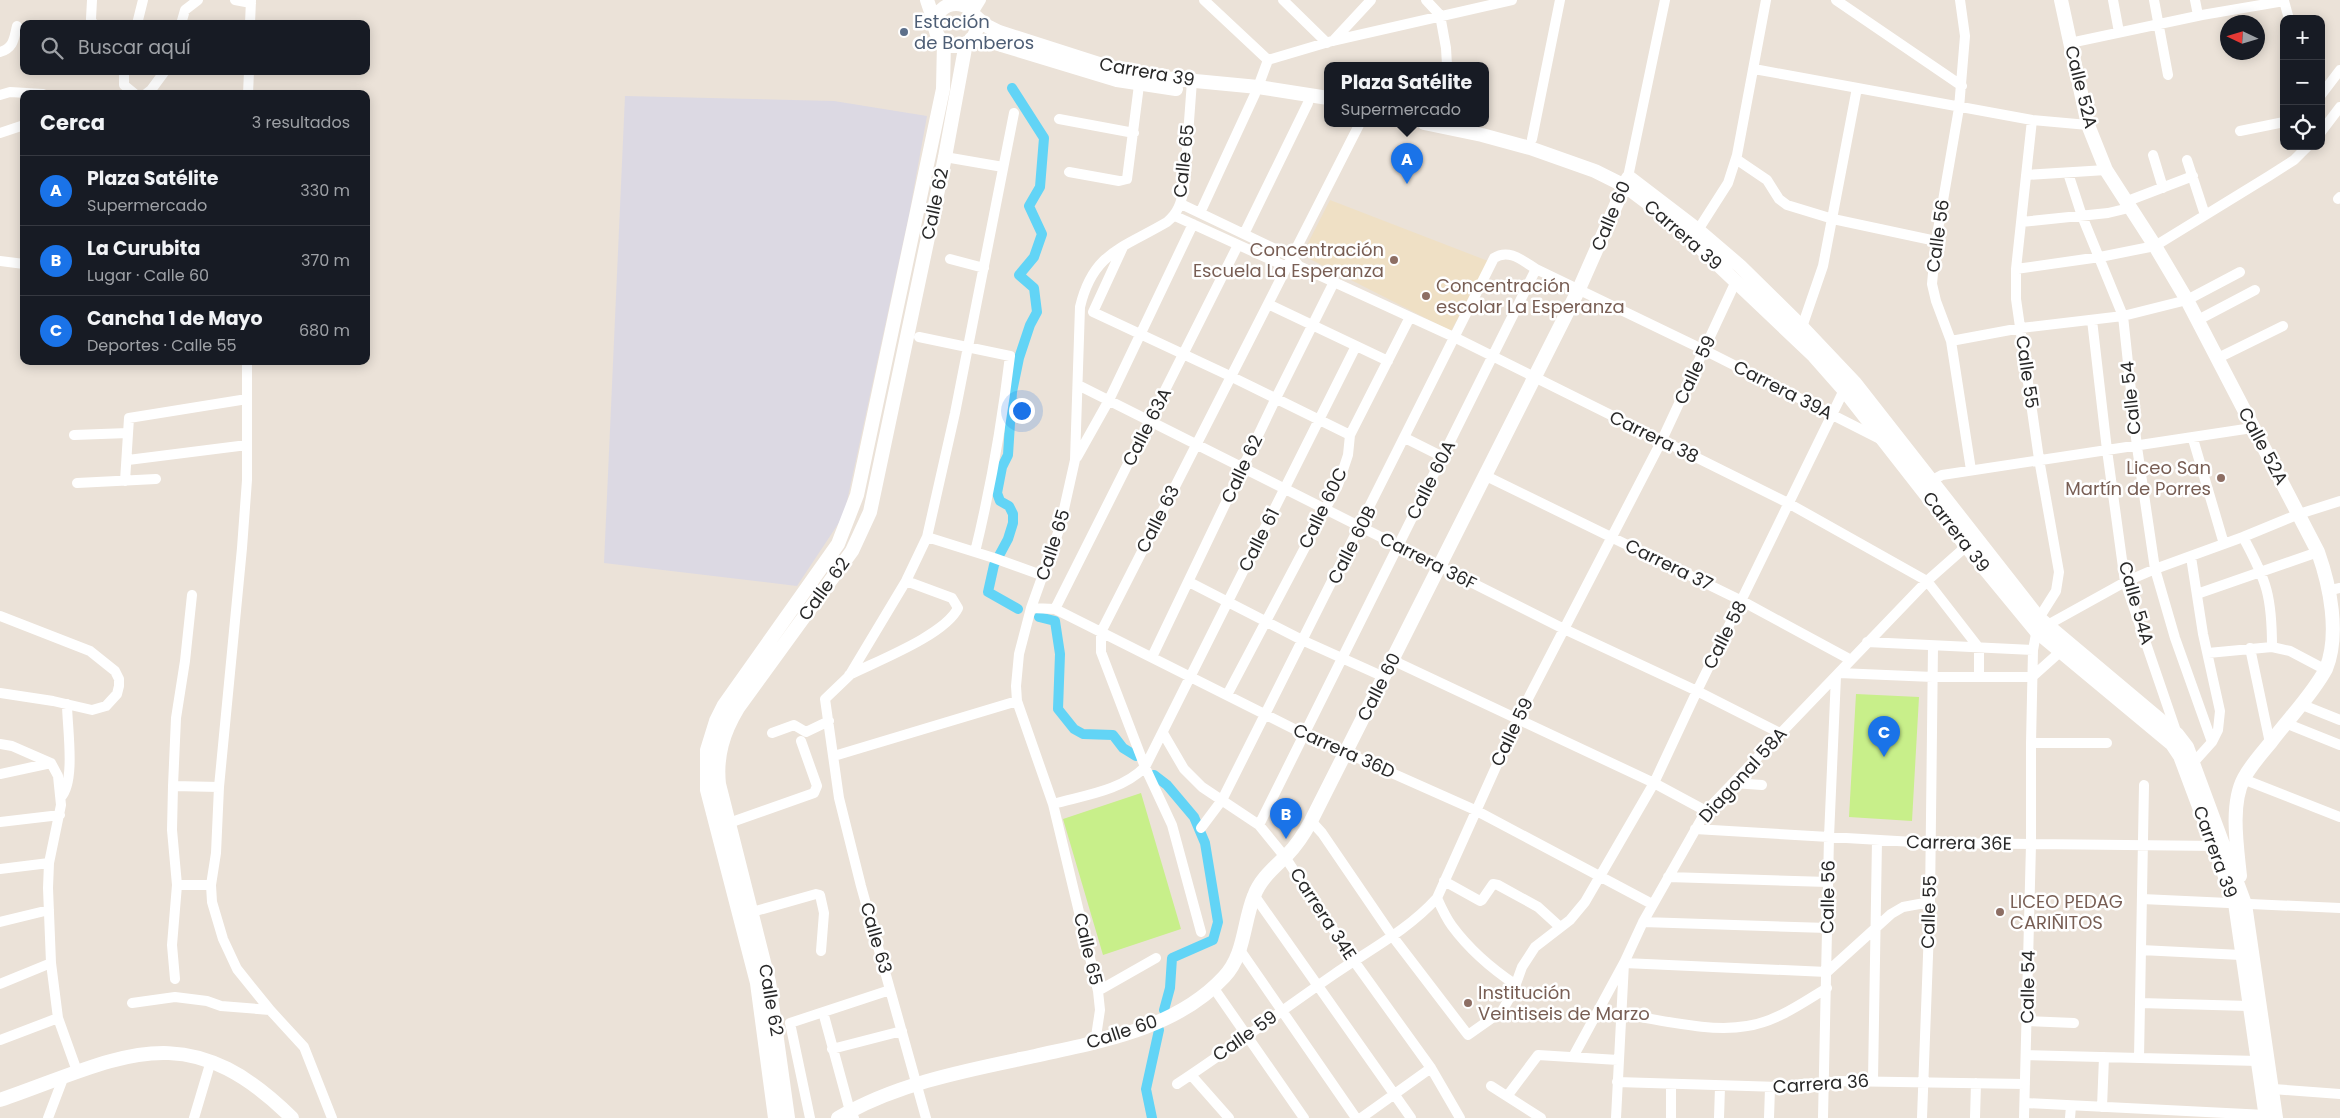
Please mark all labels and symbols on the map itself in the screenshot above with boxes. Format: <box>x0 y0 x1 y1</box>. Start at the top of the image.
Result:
place label: Estación de Bomberos <box>914 9 1034 55</box>
north arrow <box>2220 15 2265 60</box>
marker: Estación de Bomberos <box>898 26 910 38</box>
street label: Calle 52A <box>2059 43 2104 131</box>
street label: Carrera 39 <box>1097 51 1197 92</box>
street label: Calle 65 <box>1167 123 1200 199</box>
pin: A <box>1391 143 1423 184</box>
street label: Calle 62 <box>915 166 954 242</box>
street label: Calle 60 <box>1585 177 1636 255</box>
street label: Carrera 39 <box>1639 194 1728 276</box>
street label: Calle 56 <box>1920 198 1955 274</box>
place label: Concentración Escuela La Esperanza <box>1193 237 1384 283</box>
marker: Concentración Escuela La Esperanza <box>1388 254 1400 266</box>
place label: Concentración escolar La Esperanza <box>1436 273 1625 319</box>
marker: Concentración escolar La Esperanza <box>1420 290 1432 302</box>
street label: Calle 59 <box>1668 331 1721 408</box>
street label: Calle 55 <box>2010 334 2045 410</box>
street label: Carrera 39A <box>1729 354 1837 425</box>
street label: Calle 54 <box>2114 360 2147 436</box>
street label: Calle 63A <box>1116 383 1177 470</box>
your location <box>1009 398 1035 424</box>
street label: Calle 52A <box>2233 403 2294 489</box>
street label: Carrera 38 <box>1605 404 1703 469</box>
street label: Calle 62 <box>1215 431 1268 507</box>
street label: Calle 60A <box>1400 436 1461 524</box>
place label: Liceo San Martín de Porres <box>2065 455 2211 501</box>
street label: Calle 60C <box>1292 463 1353 553</box>
marker: Liceo San Martín de Porres <box>2215 472 2227 484</box>
street label: Calle 63 <box>1130 481 1185 557</box>
street label: Carrera 39 <box>1917 486 1996 577</box>
street label: Calle 60B <box>1321 501 1382 588</box>
street label: Calle 61 <box>1232 504 1285 576</box>
street label: Calle 65 <box>1029 506 1076 584</box>
street label: Carrera 36F <box>1376 525 1481 596</box>
street label: Carrera 37 <box>1621 533 1717 597</box>
street label: Calle 62 <box>792 552 855 625</box>
street label: Calle 54A <box>2113 558 2160 647</box>
street label: Calle 58 <box>1697 596 1752 673</box>
street label: Calle 60 <box>1351 648 1406 725</box>
street label: Calle 59 <box>1484 693 1539 770</box>
pin: C <box>1868 716 1900 757</box>
street label: Carrera 36D <box>1289 717 1399 784</box>
street label: Diagonal 58A <box>1693 721 1792 828</box>
pin: B <box>1270 798 1302 839</box>
street label: Carrera 39 <box>2187 802 2244 901</box>
street label: Carrera 36E <box>1906 829 2012 856</box>
street label: Calle 56 <box>1814 860 1841 934</box>
street label: Carrera 34E <box>1284 863 1363 965</box>
street label: Calle 55 <box>1915 875 1942 949</box>
place label: LICEO PEDAG CARIÑITOS <box>2010 889 2123 935</box>
street label: Calle 63 <box>854 899 899 976</box>
marker: LICEO PEDAG CARIÑITOS <box>1994 906 2006 918</box>
street label: Calle 65 <box>1068 910 1109 988</box>
street label: Calle 54 <box>2014 950 2041 1024</box>
street label: Calle 62 <box>753 962 790 1038</box>
place label: Institución Veintiseis de Marzo <box>1478 980 1650 1026</box>
marker: Institución Veintiseis de Marzo <box>1462 997 1474 1009</box>
street label: Calle 59 <box>1207 1004 1282 1067</box>
street label: Calle 60 <box>1083 1008 1161 1055</box>
street label: Carrera 36 <box>1772 1068 1870 1099</box>

